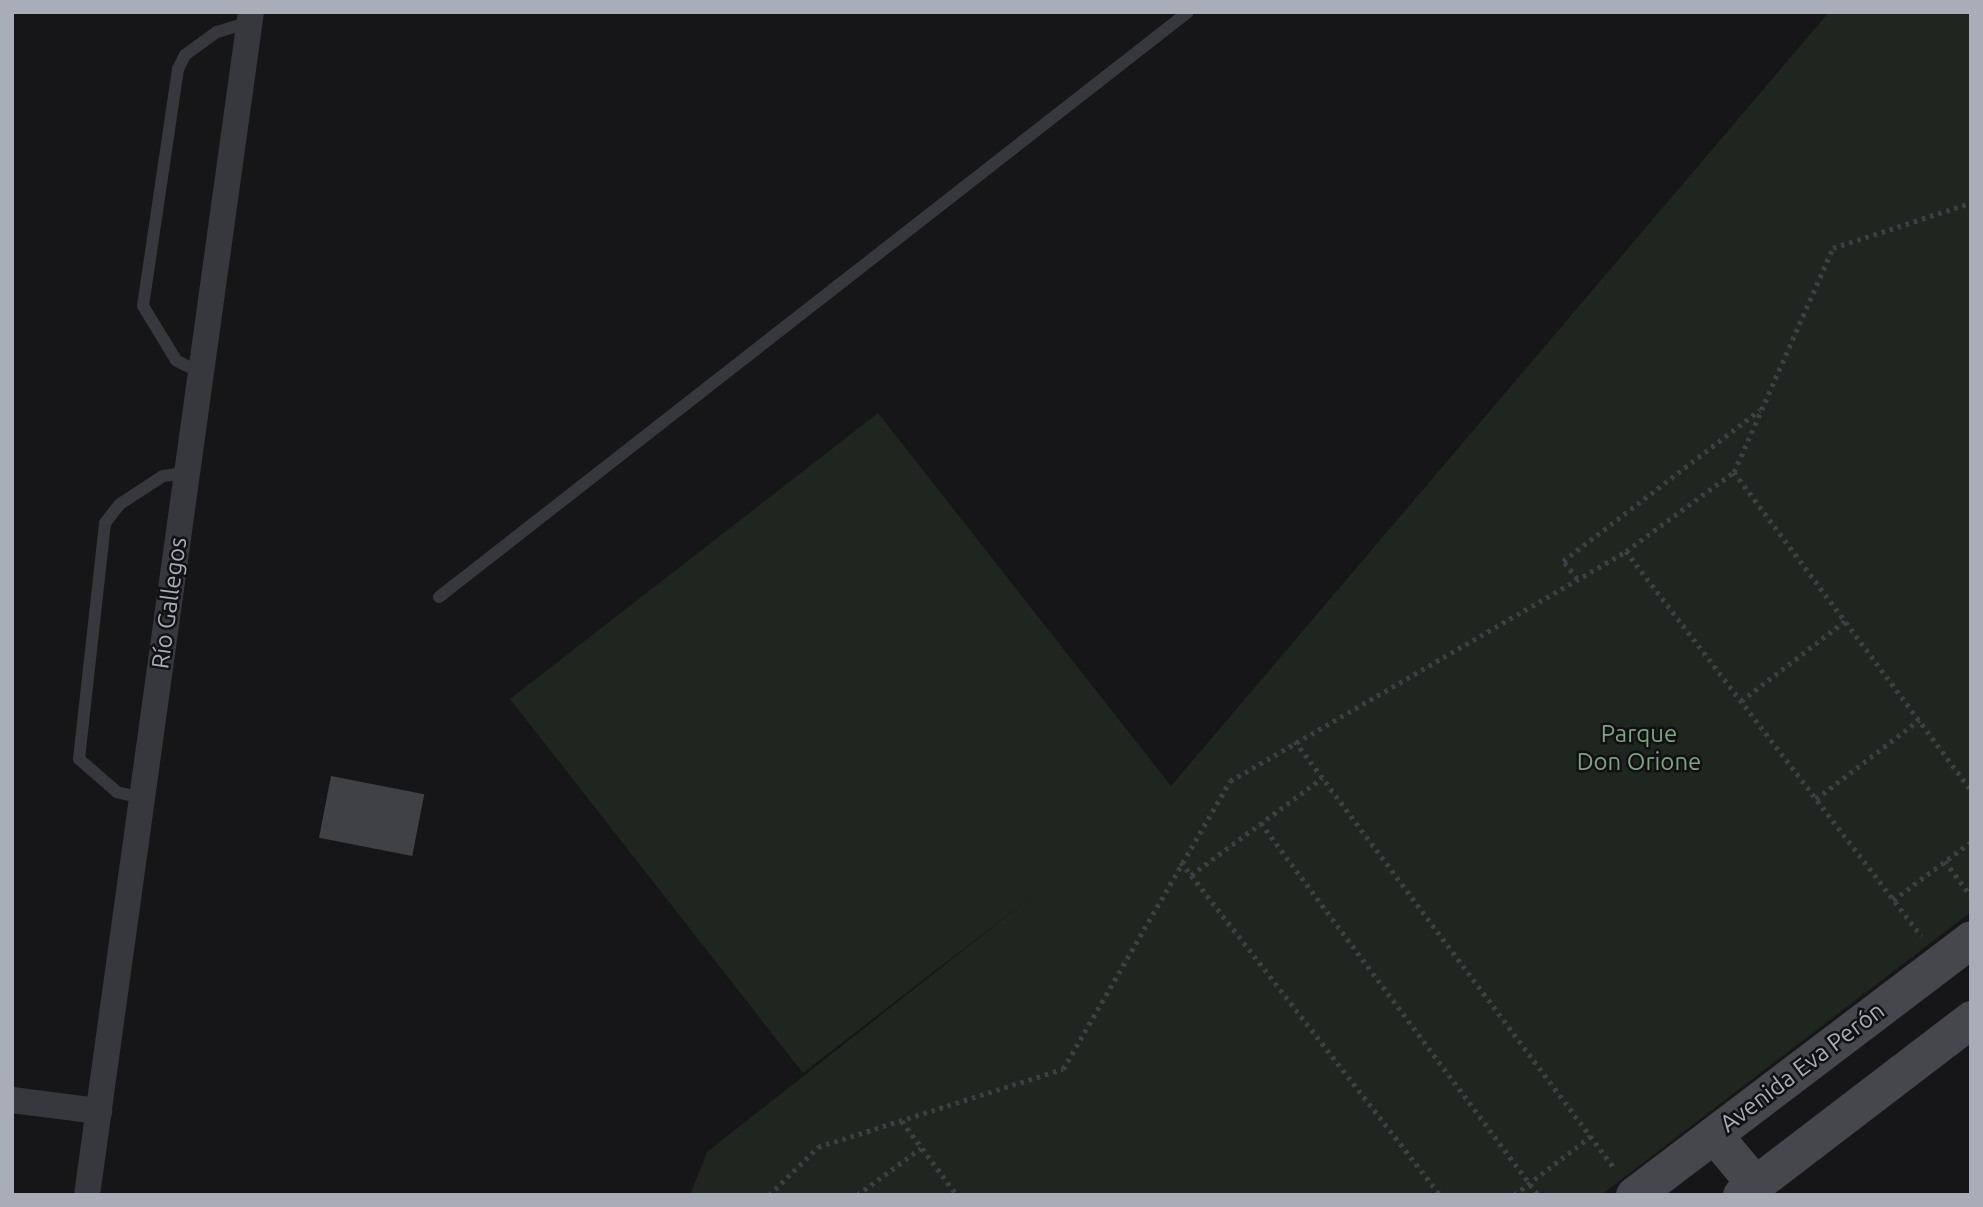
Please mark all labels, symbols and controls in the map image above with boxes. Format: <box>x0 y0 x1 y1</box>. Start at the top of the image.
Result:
street label: Río Gallegos <box>146 535 192 671</box>
park label: Parque Don Orione <box>1577 720 1701 776</box>
street label: Avenida Eva Perón <box>1714 996 1890 1138</box>

